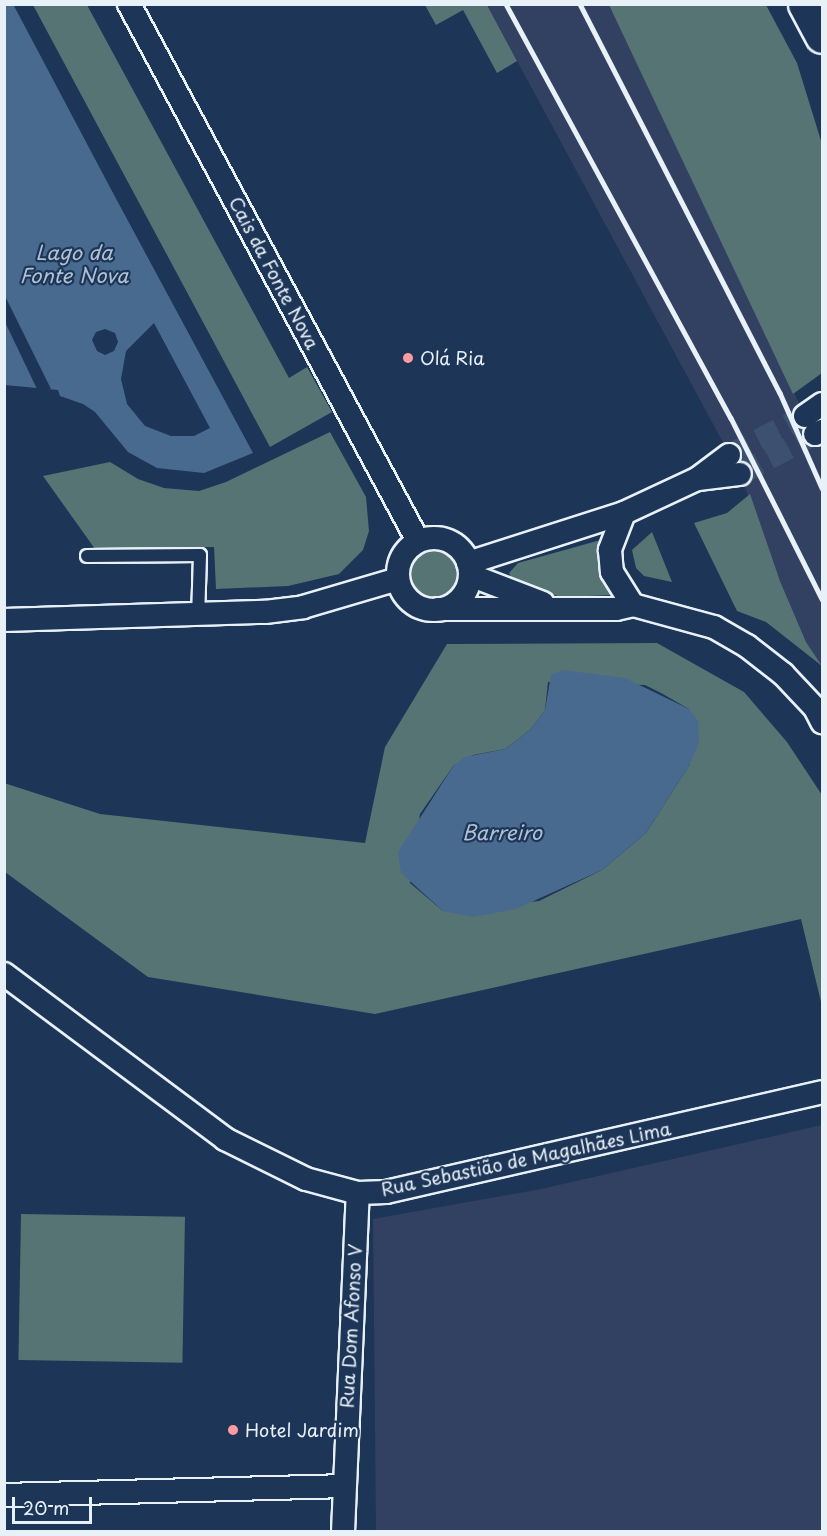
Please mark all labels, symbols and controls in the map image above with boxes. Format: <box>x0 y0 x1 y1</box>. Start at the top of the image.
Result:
street label: Cais da Fonte Nova <box>225 193 323 353</box>
water label: Lago da Fonte Nova <box>20 241 128 288</box>
place label: Olá Ria <box>420 347 486 369</box>
marker: Olá Ria <box>401 351 415 365</box>
water label: Barreiro <box>462 820 542 844</box>
street label: Rua Sebastião de Magalhães Lima <box>378 1117 674 1201</box>
street label: Rua Dom Afonso V <box>336 1243 366 1409</box>
place label: Hotel Jardim <box>245 1419 358 1441</box>
marker: Hotel Jardim <box>226 1423 240 1437</box>
scale bar <box>15 1485 94 1523</box>
text: 20 m <box>23 1494 69 1521</box>

